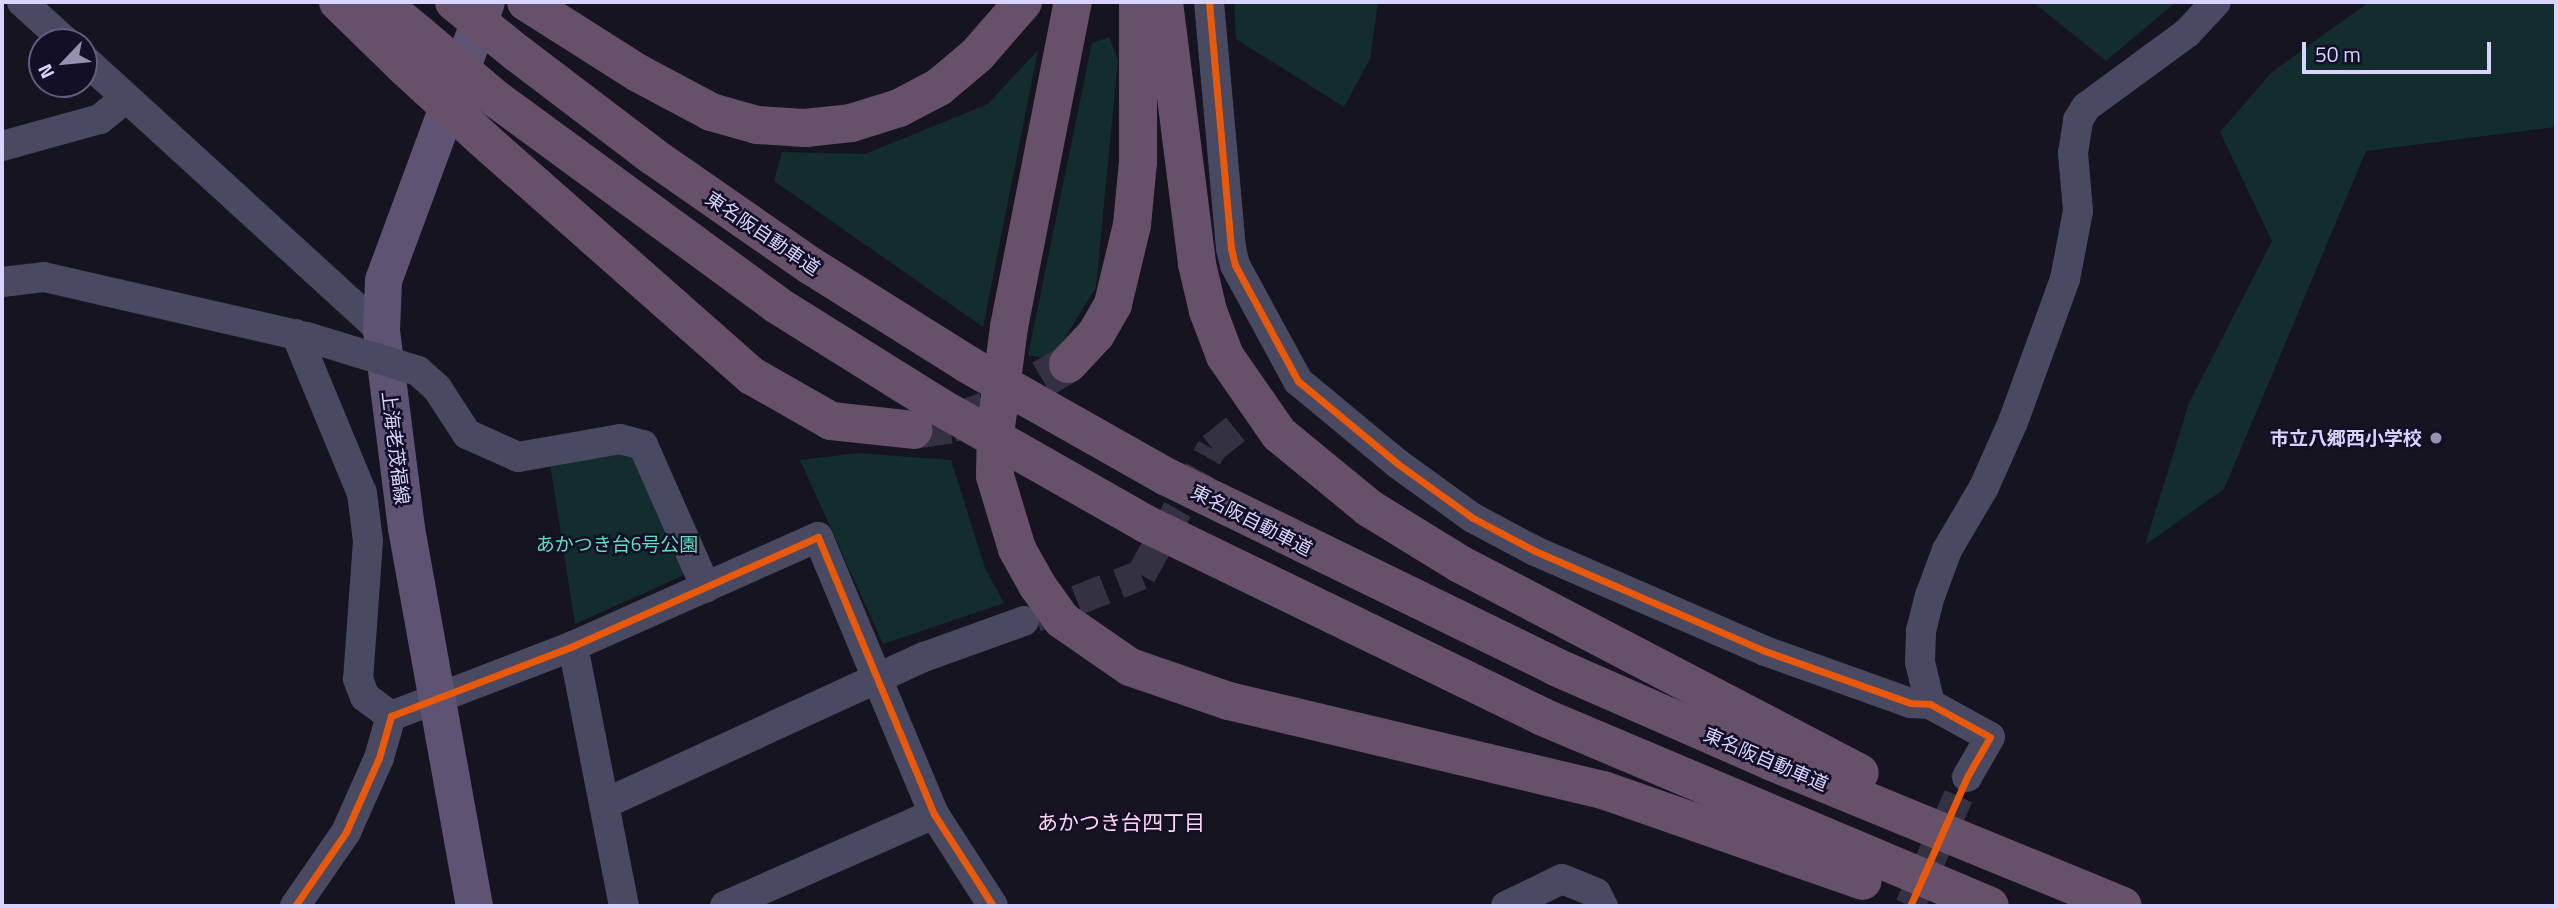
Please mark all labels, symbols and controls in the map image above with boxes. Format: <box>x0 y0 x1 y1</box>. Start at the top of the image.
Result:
north arrow <box>28 28 98 98</box>
scale bar <box>2306 28 2495 72</box>
text: 50 m <box>2315 38 2361 70</box>
text: N <box>30 59 61 84</box>
street label: 東名阪自動車道 <box>701 186 825 280</box>
street label: 上海老茂福線 <box>378 390 414 506</box>
place label: 市立八郷西小学校 <box>2270 427 2422 449</box>
marker: 市立八郷西小学校 <box>2428 430 2444 446</box>
street label: 東名阪自動車道 <box>1188 480 1316 560</box>
park label: あかつき台6号公園 <box>536 533 698 555</box>
street label: 東名阪自動車道 <box>1700 723 1832 795</box>
district label: あかつき台四丁目 <box>1037 809 1205 835</box>

